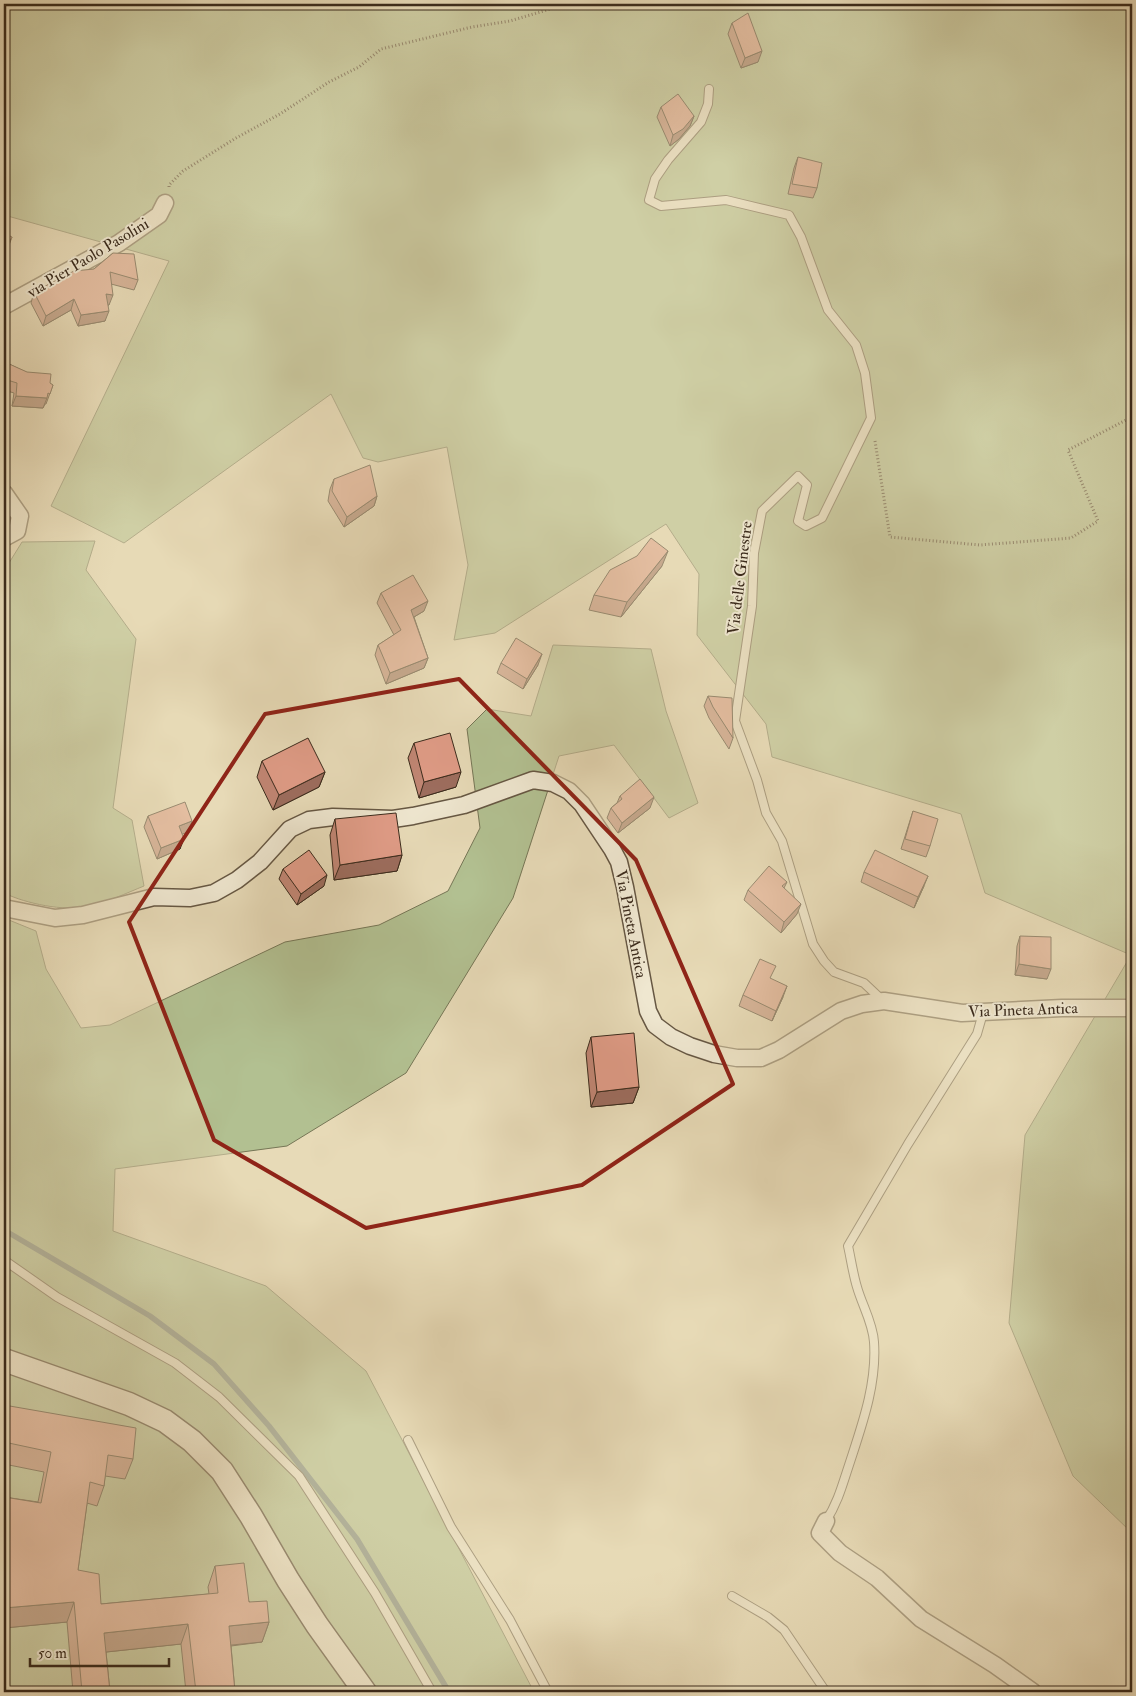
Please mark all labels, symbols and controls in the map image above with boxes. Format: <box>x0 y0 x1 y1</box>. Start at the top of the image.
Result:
street label: via Pier Paolo Pasolini <box>23 214 152 303</box>
street label: Via delle Ginestre <box>723 520 757 636</box>
street label: Via Pineta Antica <box>611 868 651 980</box>
street label: Via Pineta Antica <box>968 998 1079 1022</box>
scale bar <box>30 1636 169 1668</box>
text: 50 m <box>38 1644 67 1663</box>

